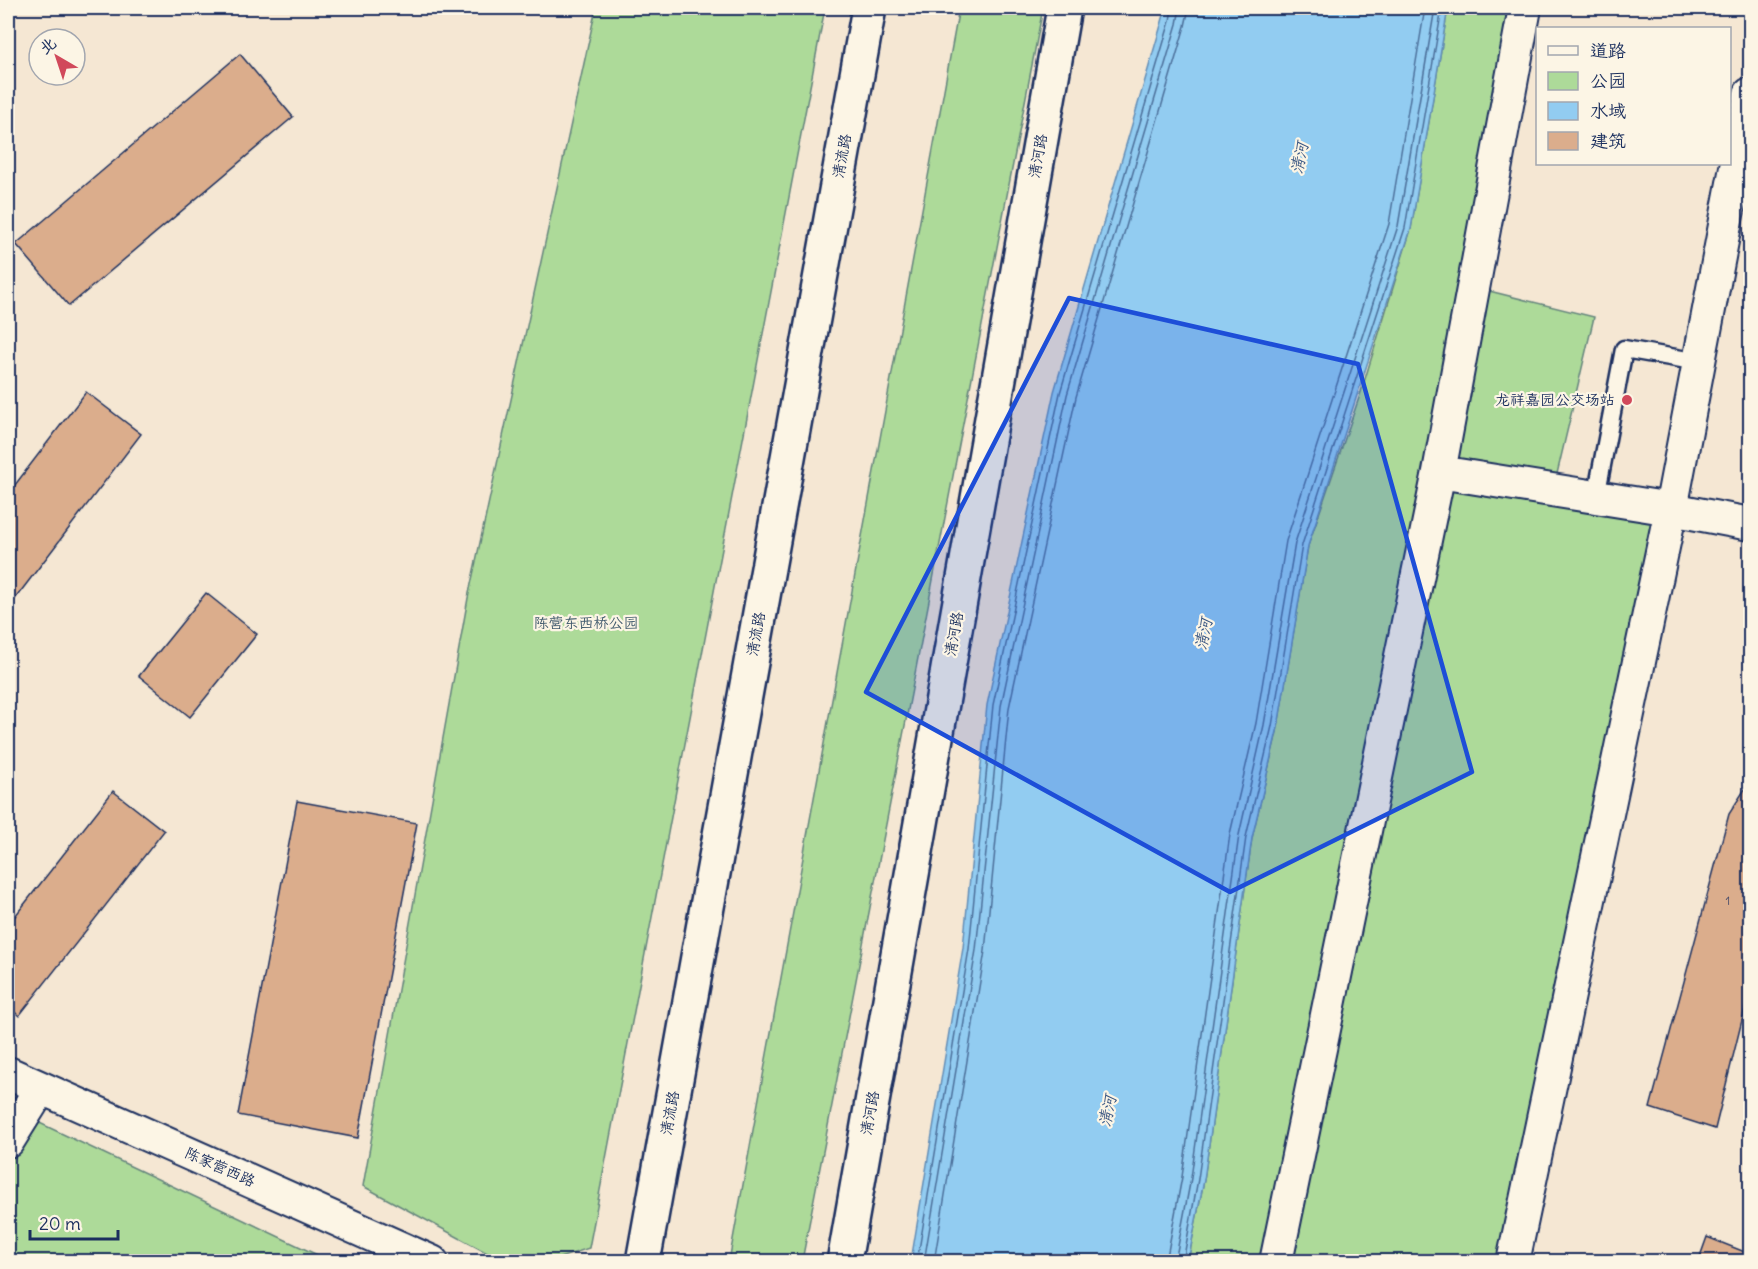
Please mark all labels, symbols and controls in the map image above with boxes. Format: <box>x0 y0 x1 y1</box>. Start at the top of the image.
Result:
north arrow <box>27 27 87 87</box>
legend <box>1536 27 1731 165</box>
text: 北 <box>35 33 60 58</box>
text: 道路 <box>1590 39 1626 62</box>
text: 公园 <box>1590 69 1626 92</box>
text: 水域 <box>1590 99 1626 122</box>
text: 建筑 <box>1590 129 1626 152</box>
street label: 清流路 <box>828 132 855 180</box>
street label: 清河路 <box>1024 132 1051 180</box>
water label: 清河 <box>1286 137 1312 176</box>
place label: 龙祥嘉园公交场站 <box>1495 390 1615 409</box>
marker: 龙祥嘉园公交场站 <box>1620 393 1634 407</box>
street label: 清流路 <box>742 610 769 658</box>
street label: 清河路 <box>940 610 967 658</box>
park label: 陈营东西桥公园 <box>533 613 639 632</box>
water label: 清河 <box>1190 613 1216 652</box>
house number: 1 <box>1726 893 1730 908</box>
street label: 清流路 <box>656 1089 683 1137</box>
street label: 清河路 <box>856 1089 883 1137</box>
water label: 清河 <box>1094 1090 1120 1129</box>
street label: 陈家营西路 <box>182 1143 258 1190</box>
scale bar <box>30 1203 118 1241</box>
text: 20 m <box>39 1212 81 1235</box>

